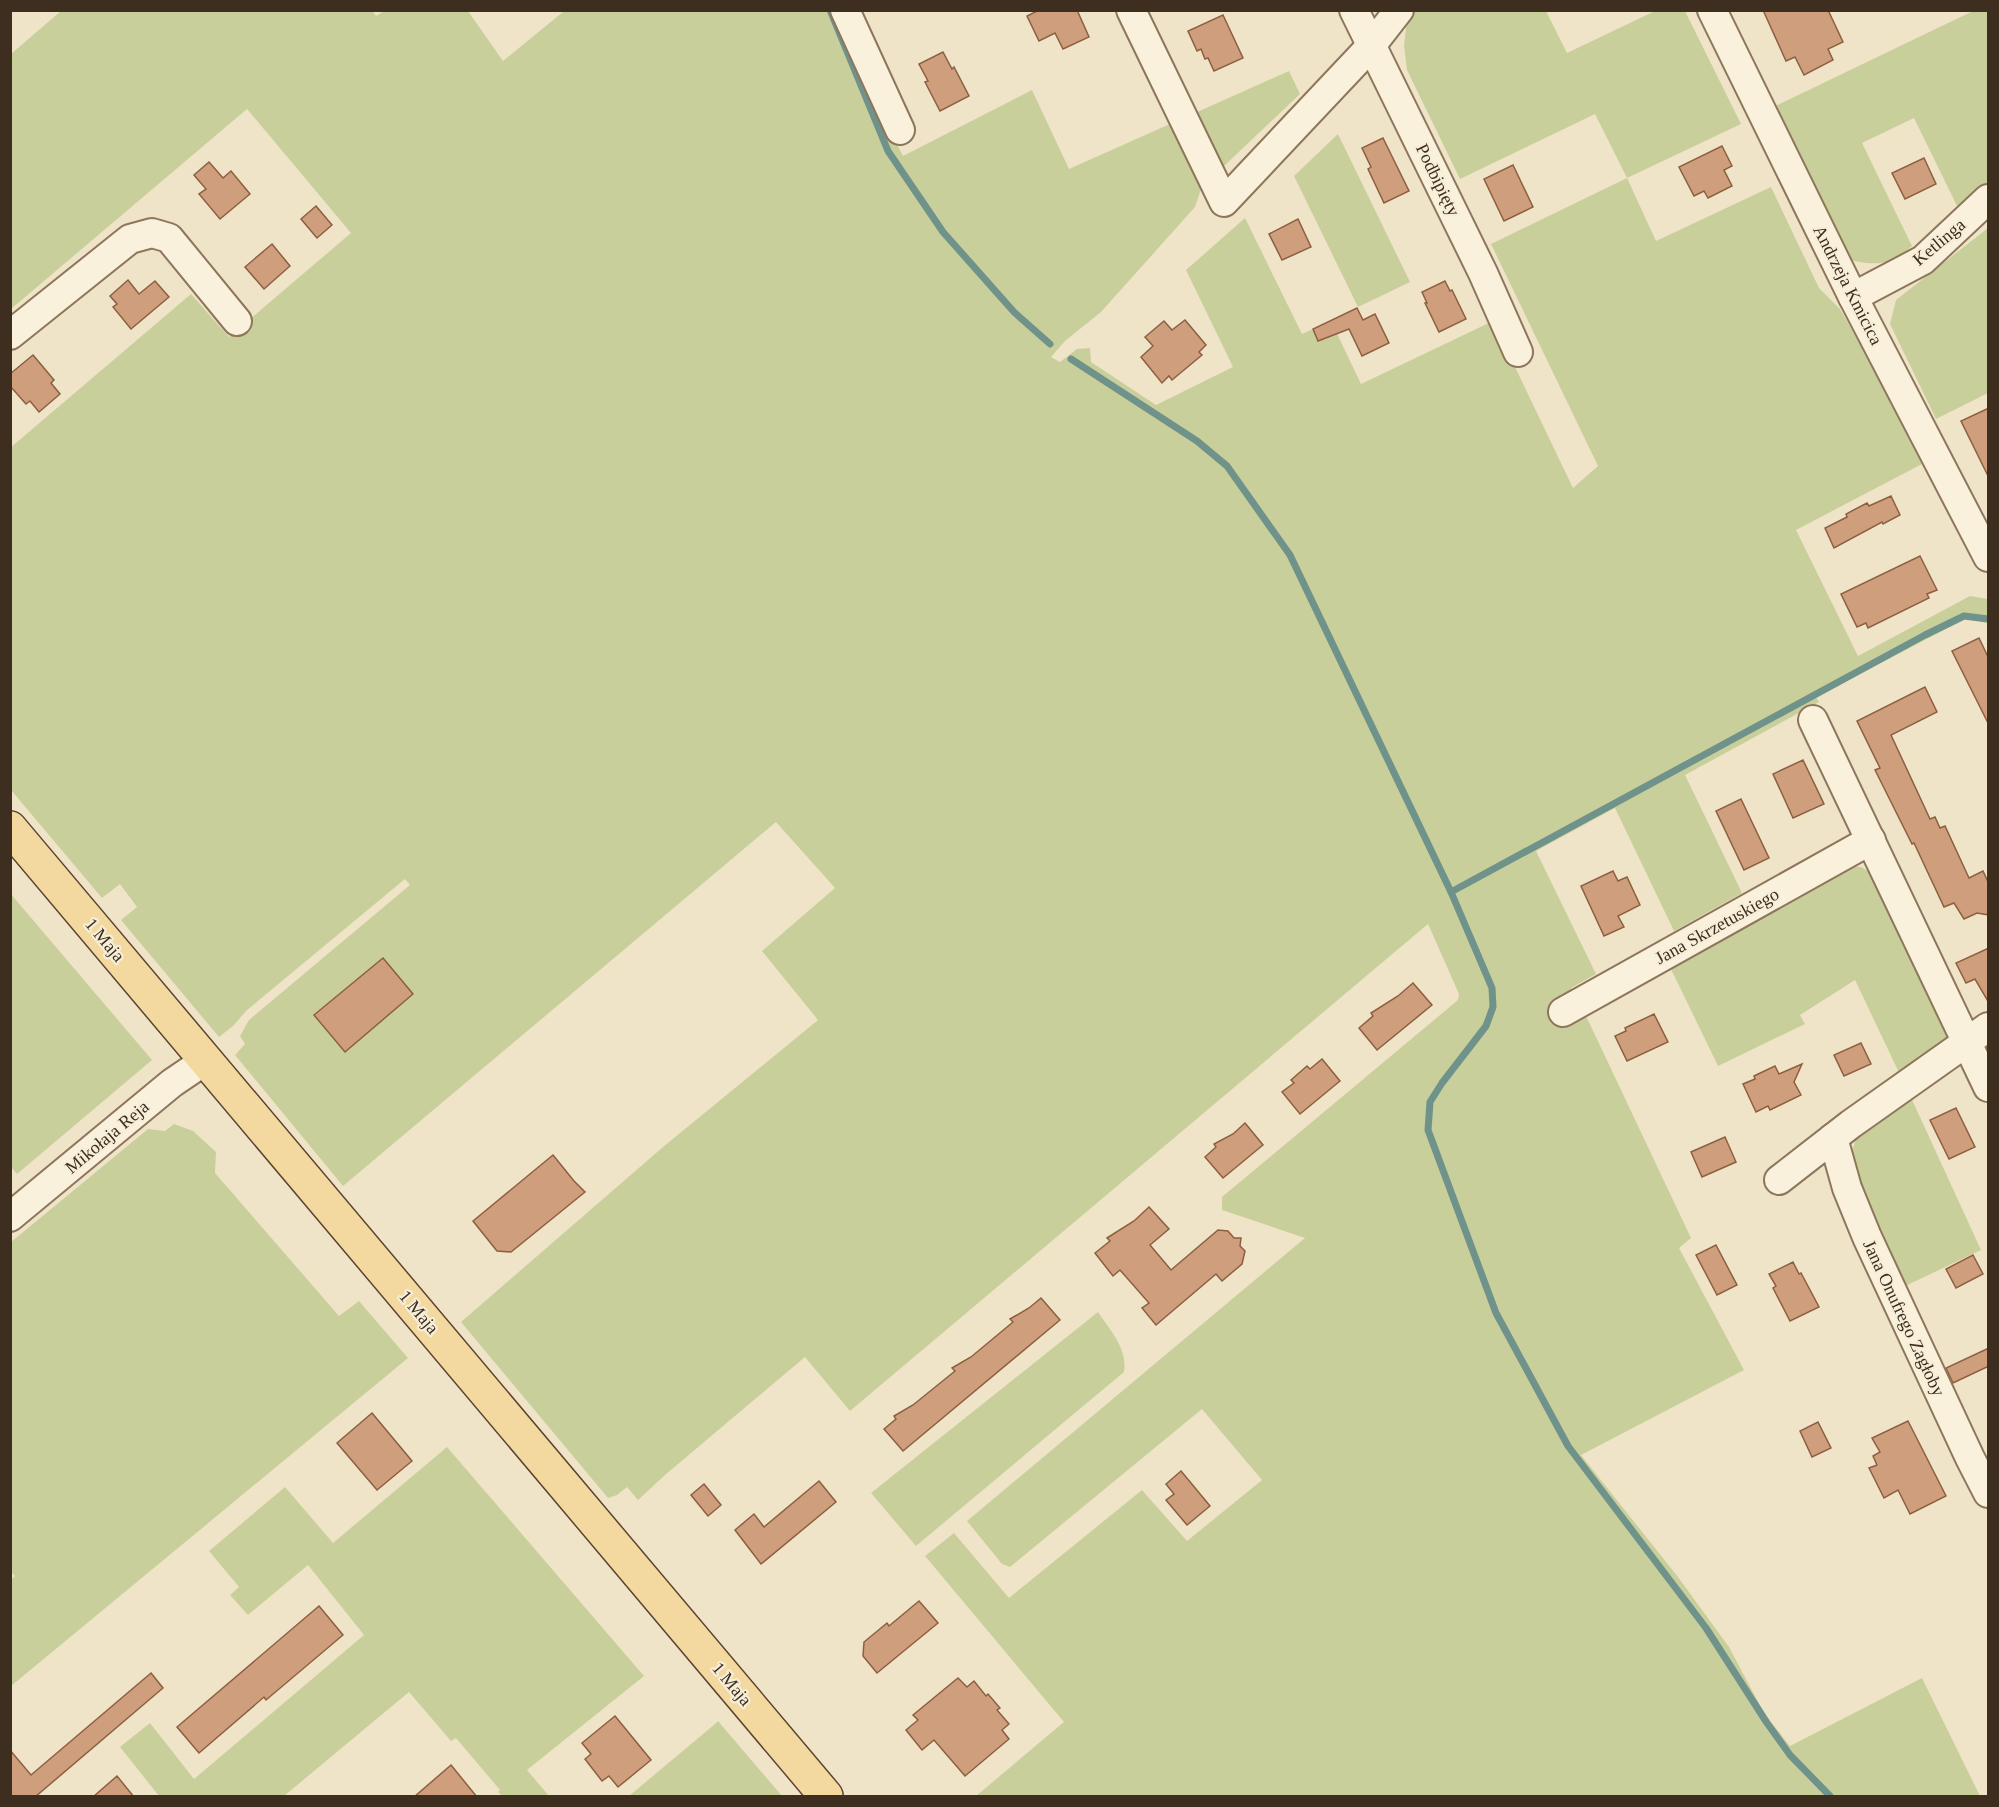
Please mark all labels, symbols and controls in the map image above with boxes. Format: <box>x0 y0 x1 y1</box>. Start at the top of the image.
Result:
street label: Podbipięty <box>1412 141 1464 219</box>
street label: Ketlinga <box>1909 214 1969 270</box>
street label: Andrzeja Kmicica <box>1809 222 1887 348</box>
street label: Jana Skrzetuskiego <box>1652 884 1782 968</box>
street label: 1 Maja <box>81 914 129 966</box>
street label: Mikołaja Reja <box>61 1096 153 1178</box>
street label: Jana Onufrego Zagłoby <box>1859 1237 1949 1399</box>
street label: 1 Maja <box>395 1286 443 1338</box>
street label: 1 Maja <box>708 1658 756 1710</box>

